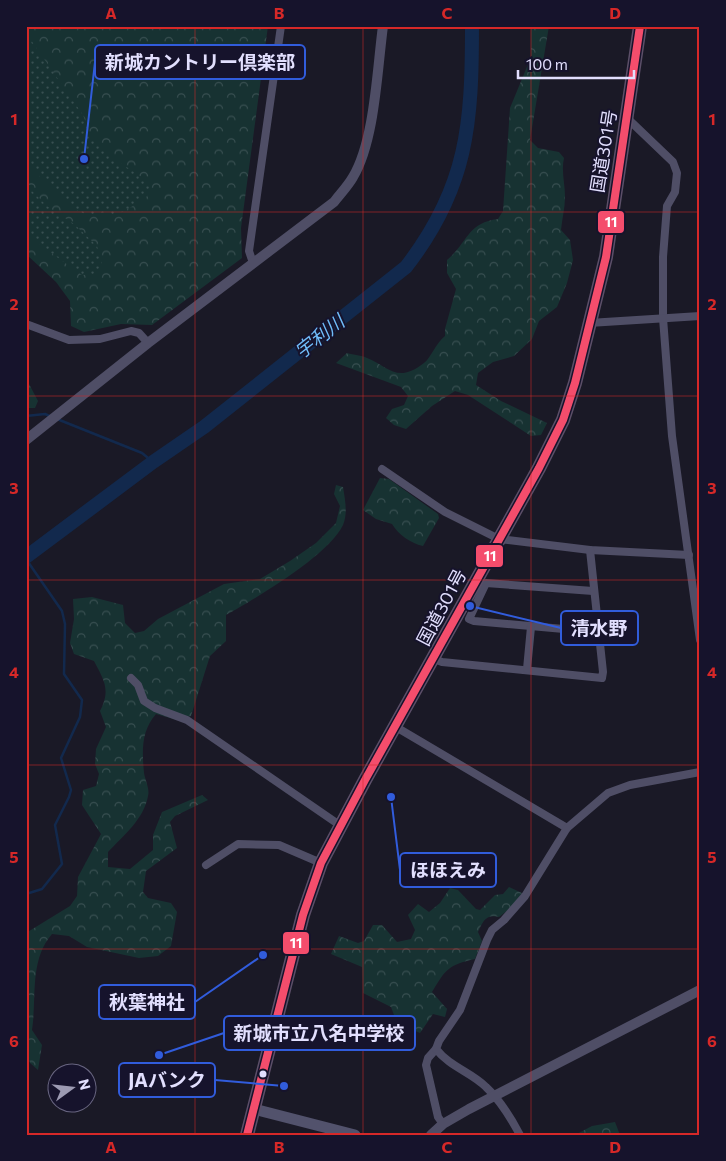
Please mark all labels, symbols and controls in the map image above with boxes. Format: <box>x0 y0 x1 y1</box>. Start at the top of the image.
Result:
text: A <box>105 3 117 22</box>
text: B <box>274 3 285 22</box>
text: C <box>442 3 453 22</box>
text: D <box>609 3 621 22</box>
callout: 新城カントリー倶楽部 <box>95 45 305 79</box>
scale bar <box>518 48 635 80</box>
text: 新城カントリー倶楽部 <box>105 50 295 73</box>
text: 100 m <box>526 55 568 73</box>
street label: 国道301号 <box>586 108 620 194</box>
text: 1 <box>10 109 18 128</box>
text: 1 <box>708 109 716 128</box>
line badge: 11 <box>597 210 625 234</box>
text: 11 <box>605 213 617 230</box>
text: 2 <box>9 294 19 313</box>
text: 2 <box>707 294 717 313</box>
water label: 宇利川 <box>289 308 350 363</box>
text: 3 <box>9 478 19 497</box>
text: 3 <box>707 478 717 497</box>
line badge: 11 <box>475 544 504 568</box>
text: 11 <box>484 547 496 564</box>
street label: 国道301号 <box>412 565 470 649</box>
callout: 清水野 <box>561 611 638 645</box>
text: 清水野 <box>570 616 628 639</box>
text: 4 <box>9 662 19 681</box>
text: 4 <box>707 662 717 681</box>
text: 5 <box>9 847 19 866</box>
text: 5 <box>707 847 717 866</box>
callout: ほほえみ <box>400 853 496 887</box>
text: ほほえみ <box>410 858 486 881</box>
line badge: 11 <box>282 931 310 955</box>
text: 11 <box>290 934 302 951</box>
callout: 秋葉神社 <box>99 985 195 1019</box>
text: 秋葉神社 <box>109 990 185 1013</box>
callout: 新城市立八名中学校 <box>224 1016 415 1050</box>
text: 新城市立八名中学校 <box>233 1021 405 1044</box>
text: 6 <box>9 1031 19 1050</box>
text: 6 <box>707 1031 717 1050</box>
callout: JAバンク <box>119 1063 215 1097</box>
north arrow <box>48 1064 98 1114</box>
text: JAバンク <box>128 1068 206 1091</box>
unlabelled marker <box>258 1069 268 1079</box>
text: N <box>75 1077 95 1092</box>
text: A <box>105 1137 117 1156</box>
text: B <box>274 1137 285 1156</box>
text: C <box>442 1137 453 1156</box>
text: D <box>609 1137 621 1156</box>

